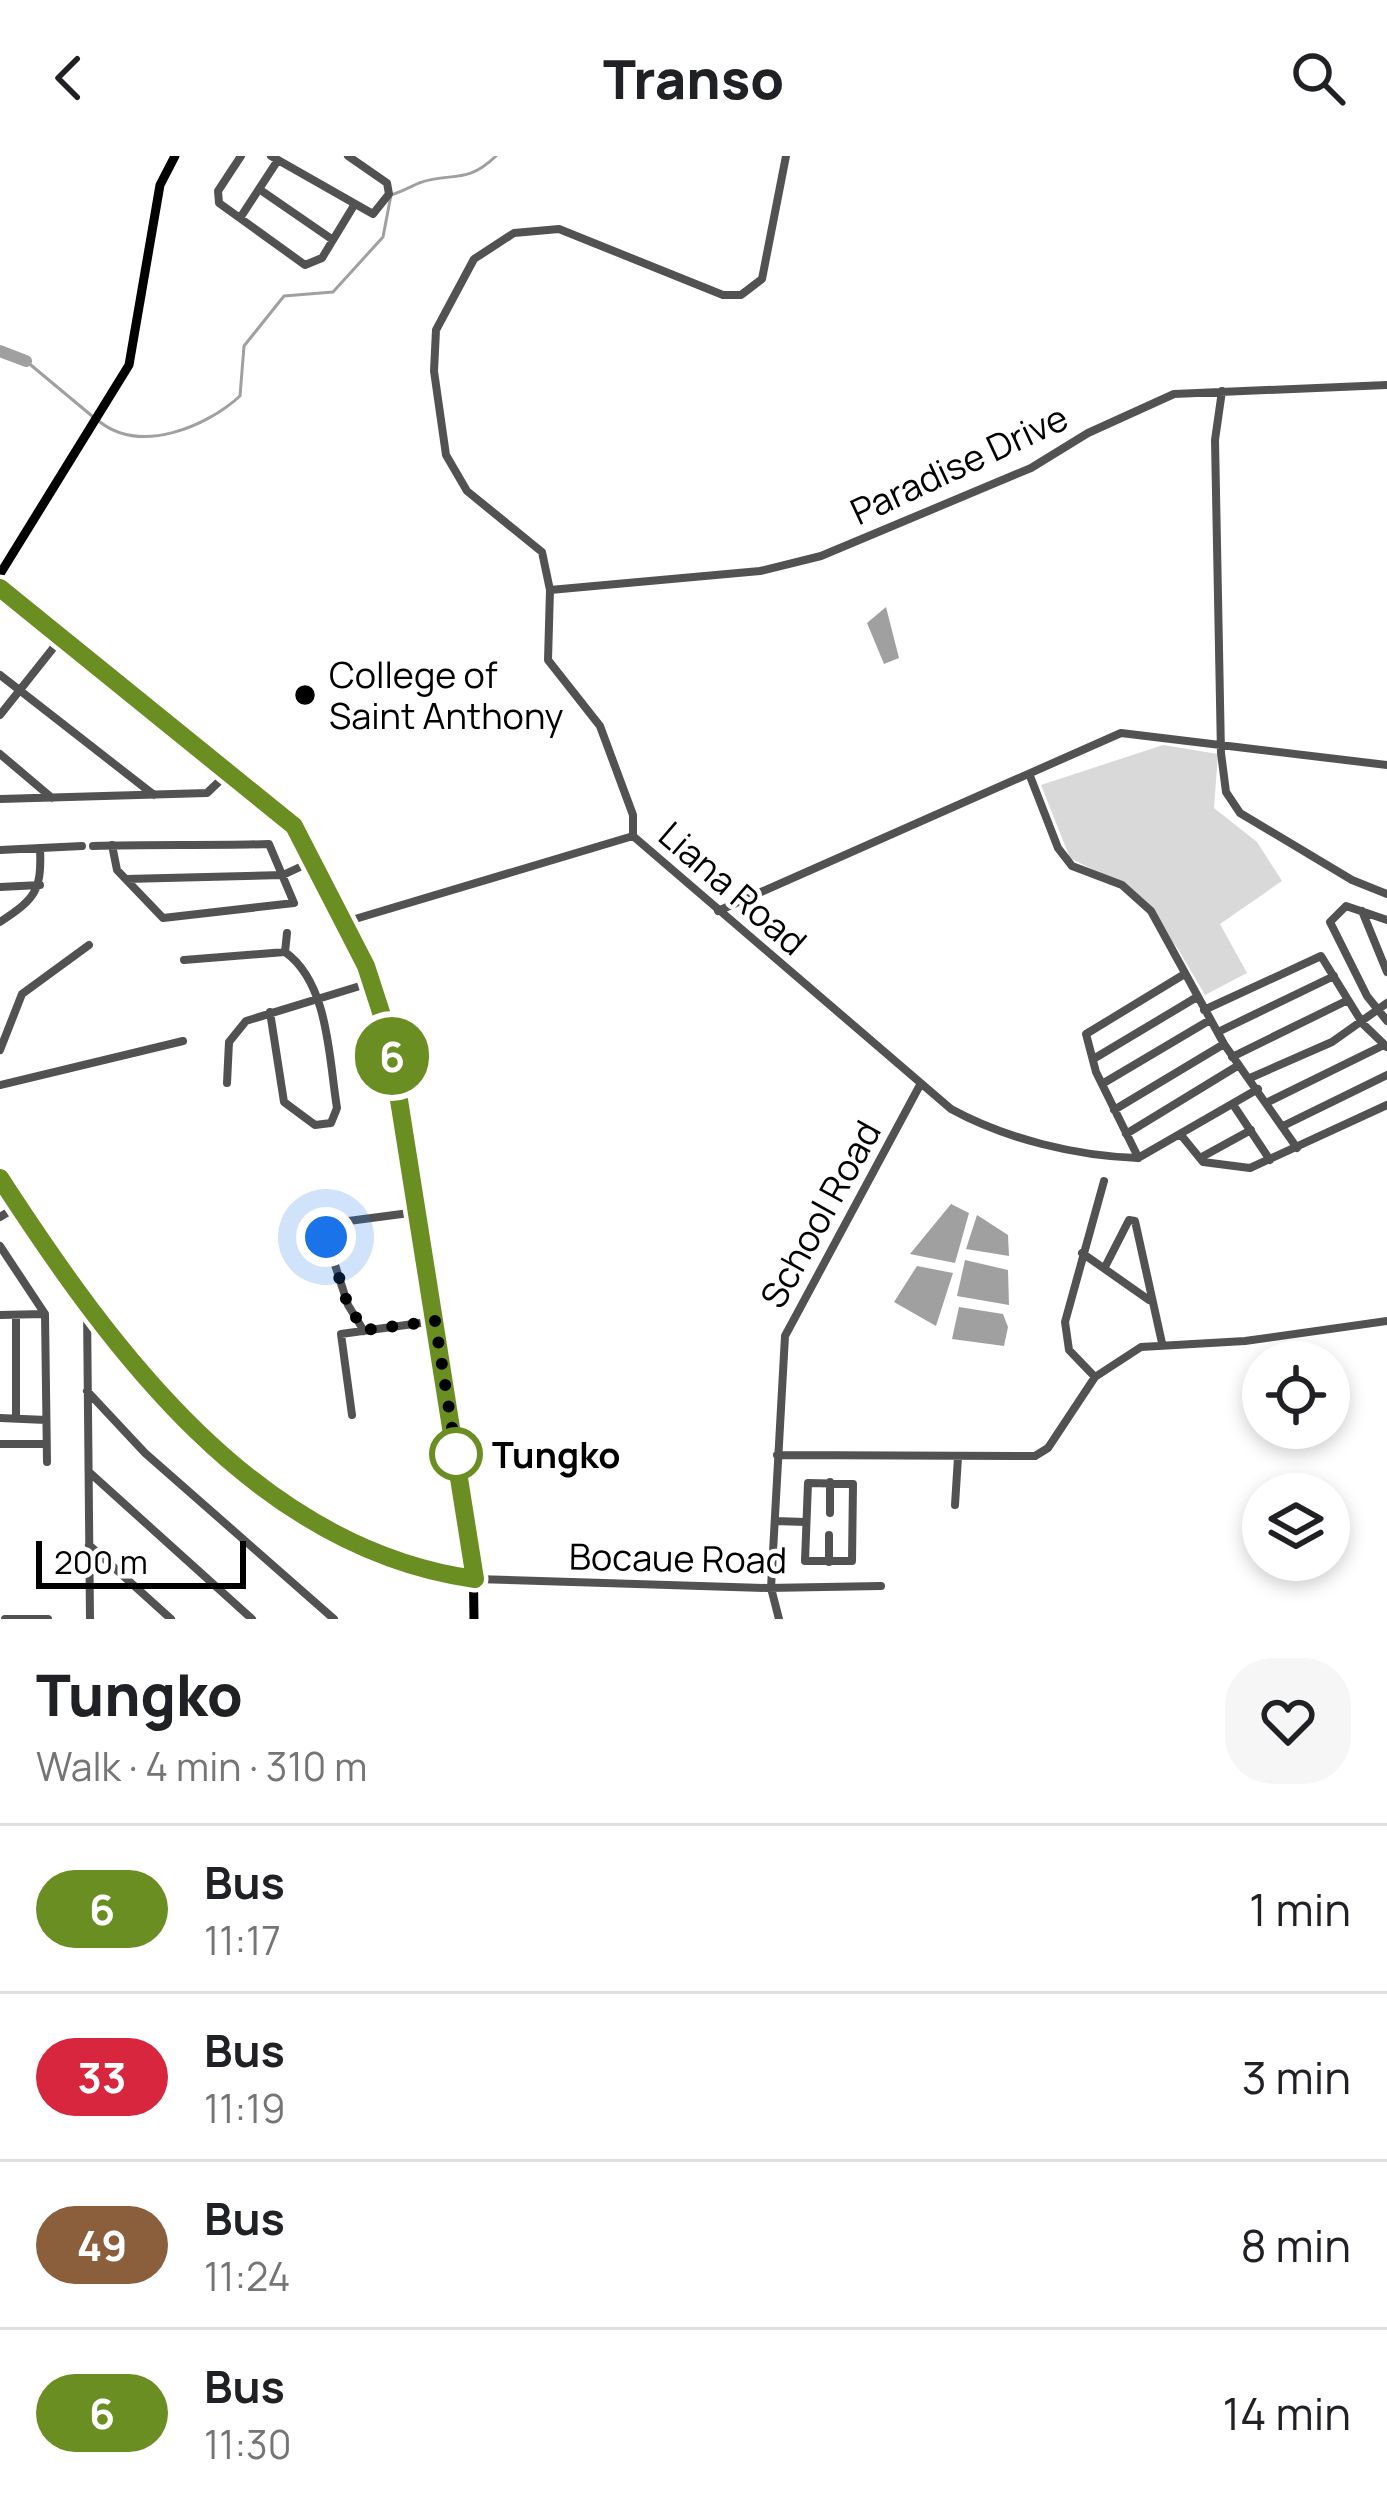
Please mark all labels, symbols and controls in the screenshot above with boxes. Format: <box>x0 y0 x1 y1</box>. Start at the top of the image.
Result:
text: Transo <box>603 41 784 115</box>
icon: back <box>36 45 102 111</box>
icon: search <box>1285 45 1351 111</box>
street label: Paradise Drive <box>843 392 1075 536</box>
place label: College of Saint Anthony <box>329 650 564 740</box>
marker: College of Saint Anthony <box>292 682 318 708</box>
street label: Liana Road <box>649 810 817 966</box>
line badge: 6 <box>353 1017 431 1095</box>
text: 6 <box>379 1027 405 1085</box>
street label: School Road <box>748 1112 892 1316</box>
your location <box>296 1207 356 1267</box>
map controls <box>1242 1341 1350 1581</box>
button: locate <box>1242 1341 1350 1449</box>
marker: Tungko <box>431 1429 481 1479</box>
place label: Tungko <box>492 1430 621 1479</box>
button: layers <box>1242 1473 1350 1581</box>
street label: Bocaue Road <box>569 1532 787 1584</box>
scale bar <box>36 1535 246 1588</box>
text: 200 m <box>54 1539 148 1584</box>
text: Tungko <box>36 1655 243 1733</box>
button: heart <box>1225 1658 1351 1784</box>
text: Walk · 4 min · 310 m <box>36 1739 367 1793</box>
text: Bus <box>204 1851 285 1913</box>
text: 1 min <box>1249 1878 1351 1940</box>
text: 6 <box>89 1880 115 1938</box>
text: 11:17 <box>204 1913 281 1967</box>
text: Bus <box>204 2019 285 2081</box>
text: 3 min <box>1242 2046 1351 2108</box>
text: 33 <box>78 2048 126 2106</box>
text: 11:19 <box>204 2081 286 2135</box>
text: Bus <box>204 2187 285 2249</box>
text: 8 min <box>1240 2214 1351 2276</box>
text: 49 <box>77 2216 127 2274</box>
text: 11:24 <box>204 2249 291 2303</box>
text: Bus <box>204 2355 285 2417</box>
text: 14 min <box>1223 2382 1351 2444</box>
text: 6 <box>89 2384 115 2442</box>
text: 11:30 <box>204 2417 291 2471</box>

